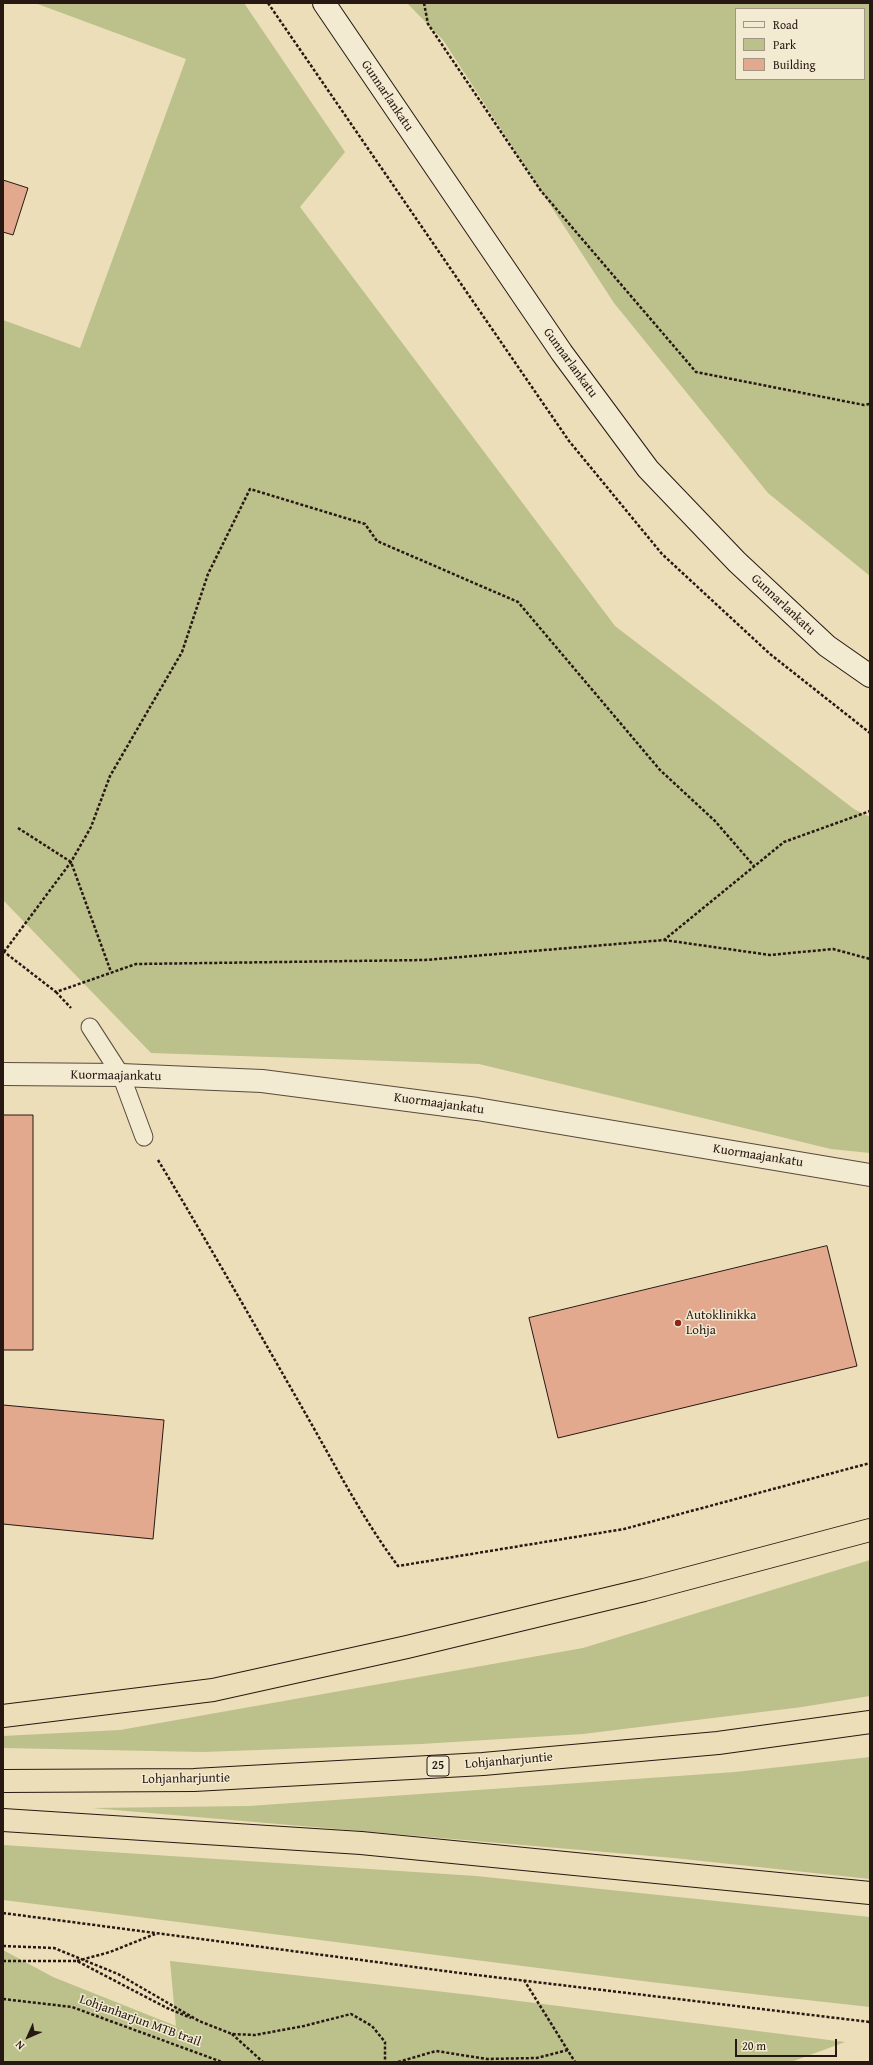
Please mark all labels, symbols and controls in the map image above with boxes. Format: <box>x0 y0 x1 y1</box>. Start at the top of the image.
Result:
legend <box>735 8 865 80</box>
text: Road <box>773 16 798 33</box>
text: Park <box>773 36 796 53</box>
text: Building <box>773 56 816 73</box>
street label: Gunnarlankatu <box>358 58 416 134</box>
street label: Gunnarlankatu <box>540 325 600 401</box>
street label: Gunnarlankatu <box>748 571 818 639</box>
street label: Kuormaajankatu <box>70 1067 162 1085</box>
street label: Kuormaajankatu <box>393 1090 485 1118</box>
street label: Kuormaajankatu <box>712 1141 804 1171</box>
place label: Autoklinikka Lohja <box>686 1308 756 1339</box>
marker: Autoklinikka Lohja <box>673 1318 683 1328</box>
street label: Lohjanharjuntie <box>464 1749 554 1773</box>
road number: 25 <box>427 1756 449 1776</box>
street label: Lohjanharjuntie <box>142 1770 230 1788</box>
street label: Lohjanharjun MTB trail <box>77 1992 203 2050</box>
north arrow <box>8 2017 48 2057</box>
scale bar <box>737 2031 839 2057</box>
text: N <box>11 2037 28 2054</box>
text: 20 m <box>742 2037 766 2054</box>

